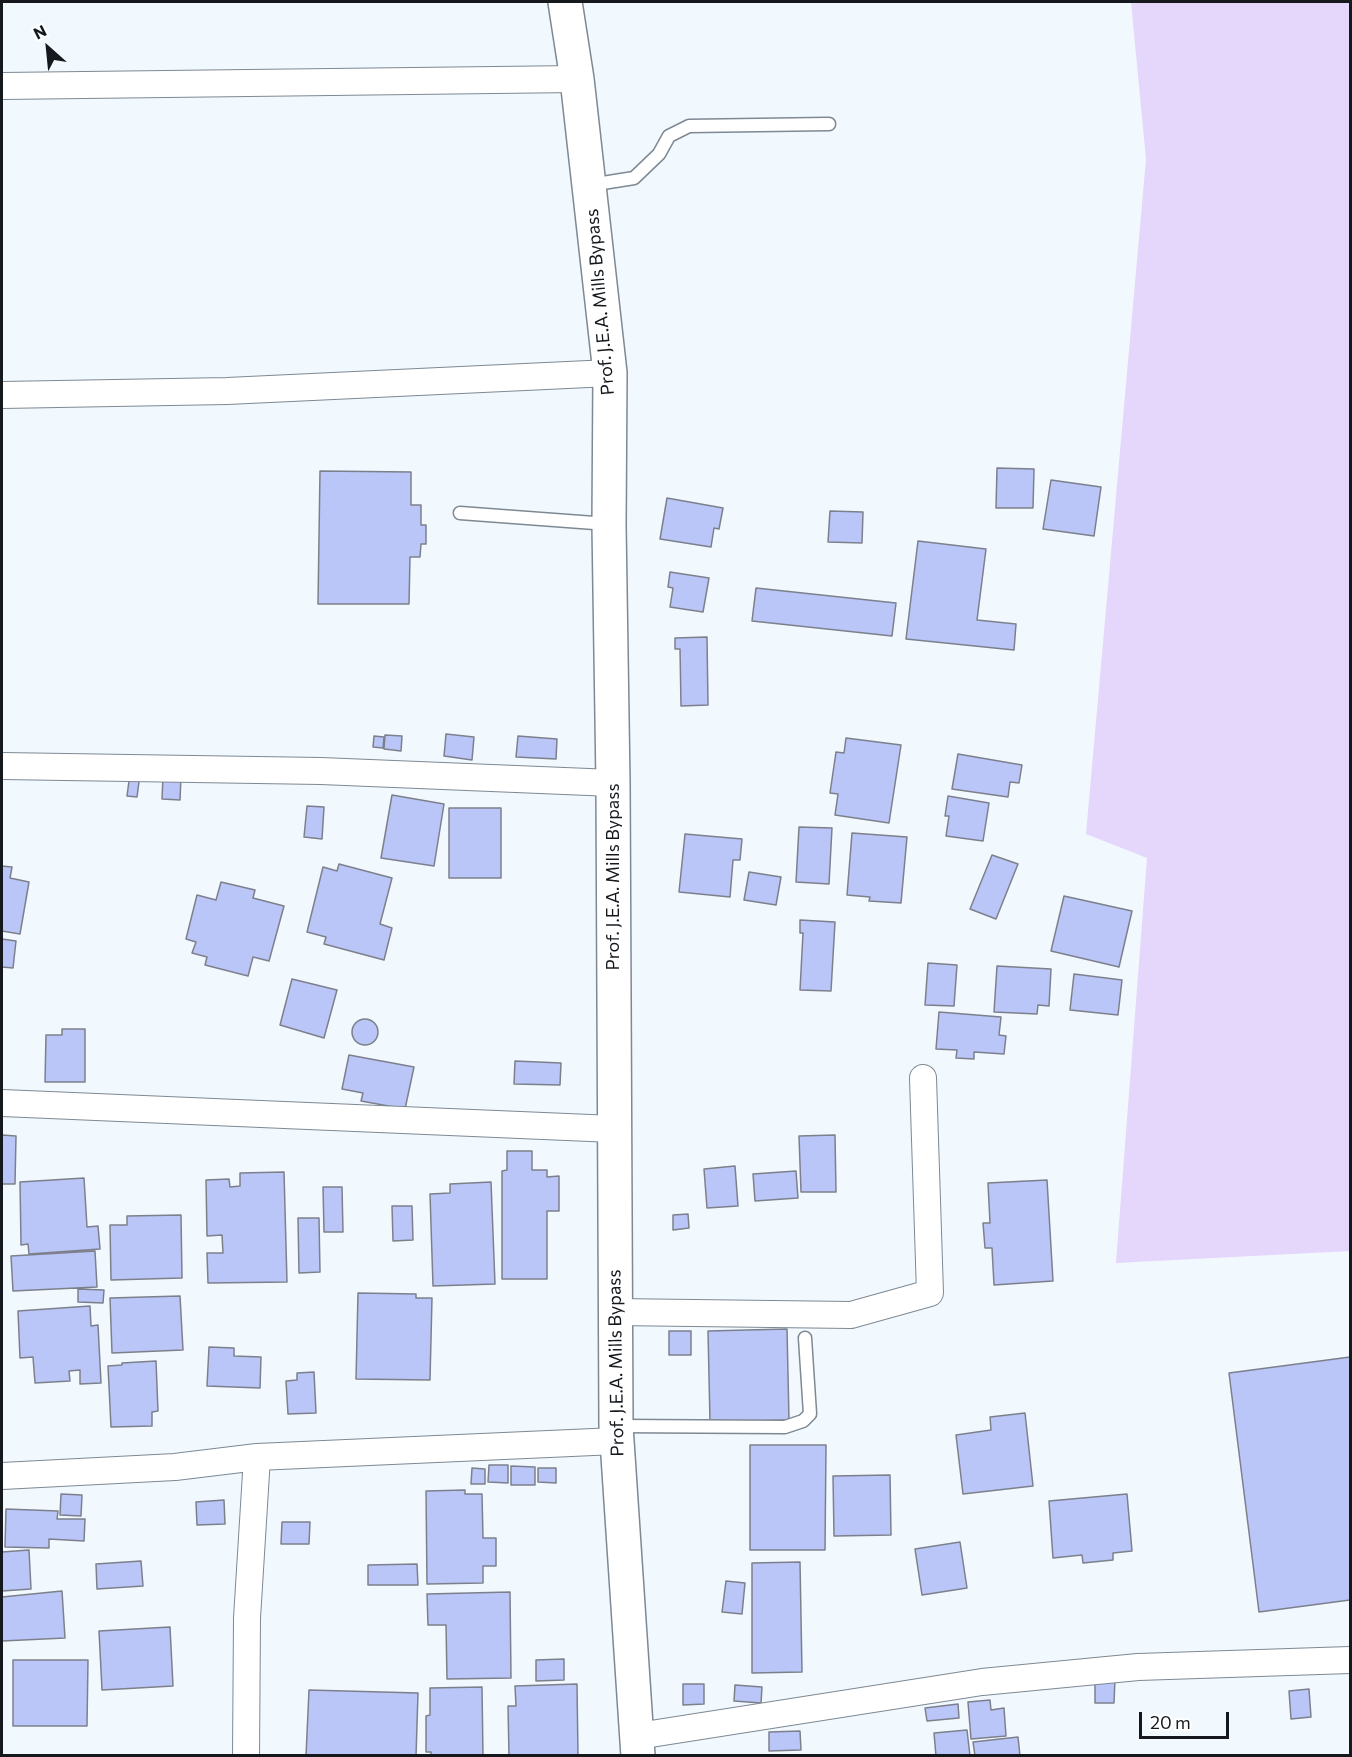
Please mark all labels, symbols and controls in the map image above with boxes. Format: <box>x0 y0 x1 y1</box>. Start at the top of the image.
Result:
north arrow <box>18 18 78 78</box>
text: N <box>30 20 49 43</box>
street label: Prof. J.E.A. Mills Bypass <box>581 208 619 396</box>
street label: Prof. J.E.A. Mills Bypass <box>602 783 624 971</box>
street label: Prof. J.E.A. Mills Bypass <box>604 1269 628 1457</box>
scale bar <box>1142 1700 1232 1738</box>
text: 20 m <box>1150 1711 1191 1733</box>

